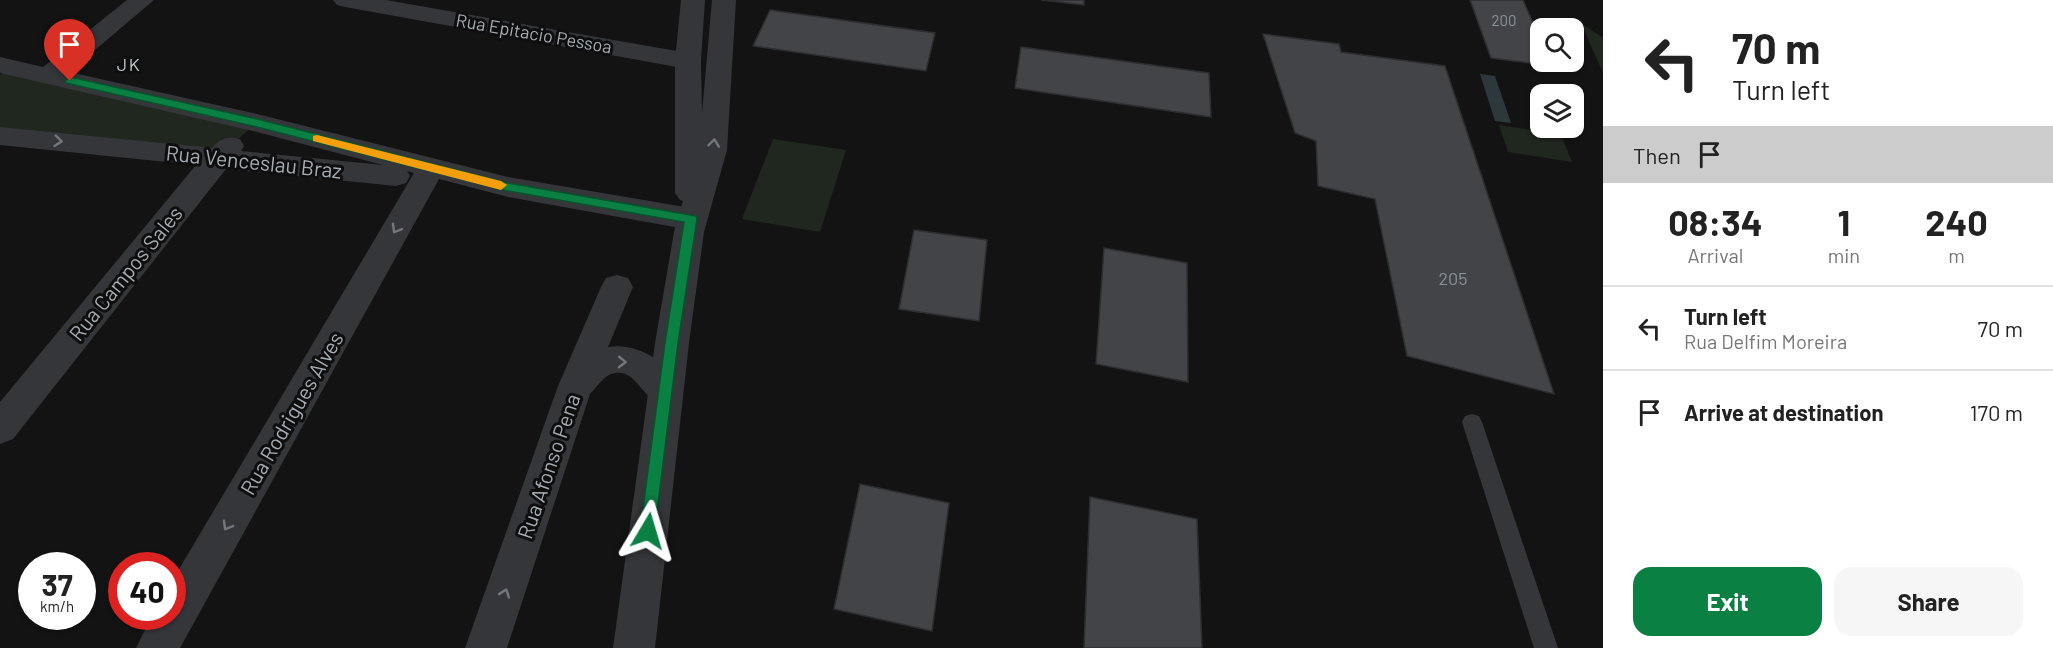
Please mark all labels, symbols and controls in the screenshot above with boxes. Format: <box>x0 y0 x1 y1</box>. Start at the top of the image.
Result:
street label: Rua Epitacio Pessoa <box>454 8 614 58</box>
house number: 200 <box>1492 11 1517 29</box>
map controls <box>1530 18 1584 138</box>
button: search <box>1530 18 1584 72</box>
pin <box>44 19 95 81</box>
text: 70 m <box>1732 22 1820 72</box>
icon: left <box>1633 24 1711 102</box>
icon: arrive <box>53 28 86 61</box>
district label: JK <box>117 53 141 75</box>
text: Turn left <box>1732 73 1830 105</box>
button: layers <box>1530 84 1584 138</box>
one-way arrow <box>54 134 63 147</box>
one-way arrow <box>707 138 719 147</box>
icon: arrive <box>1693 138 1726 171</box>
street label: Rua Venceslau Braz <box>165 139 343 183</box>
text: Then <box>1633 142 1681 168</box>
text: 08:34 <box>1668 200 1763 243</box>
text: 1 <box>1838 200 1850 243</box>
text: 240 <box>1925 200 1988 243</box>
street label: Rua Campos Sales <box>63 201 187 345</box>
one-way arrow <box>392 223 403 233</box>
text: Arrival <box>1687 243 1743 267</box>
text: min <box>1828 243 1860 267</box>
text: m <box>1948 243 1965 267</box>
house number: 205 <box>1438 267 1468 289</box>
text: Turn left <box>1684 303 1767 329</box>
icon: left <box>1633 312 1666 345</box>
text: 70 m <box>1978 315 2023 341</box>
street label: Rua Rodrigues Alves <box>234 327 348 499</box>
text: Rua Delfim Moreira <box>1684 329 1847 353</box>
one-way arrow <box>617 356 626 368</box>
street label: Rua Afonso Pena <box>511 390 585 542</box>
icon: arrive <box>1633 396 1666 429</box>
text: Arrive at destination <box>1684 399 1883 425</box>
text: 170 m <box>1970 399 2023 425</box>
position arrow <box>616 499 680 563</box>
one-way arrow <box>222 520 234 530</box>
speed limit sign: 40 <box>108 552 186 630</box>
text: 37 <box>41 566 73 602</box>
button: Exit <box>1633 567 1822 636</box>
button: Share <box>1834 567 2023 636</box>
one-way arrow <box>497 588 510 599</box>
text: km/h <box>40 597 74 615</box>

